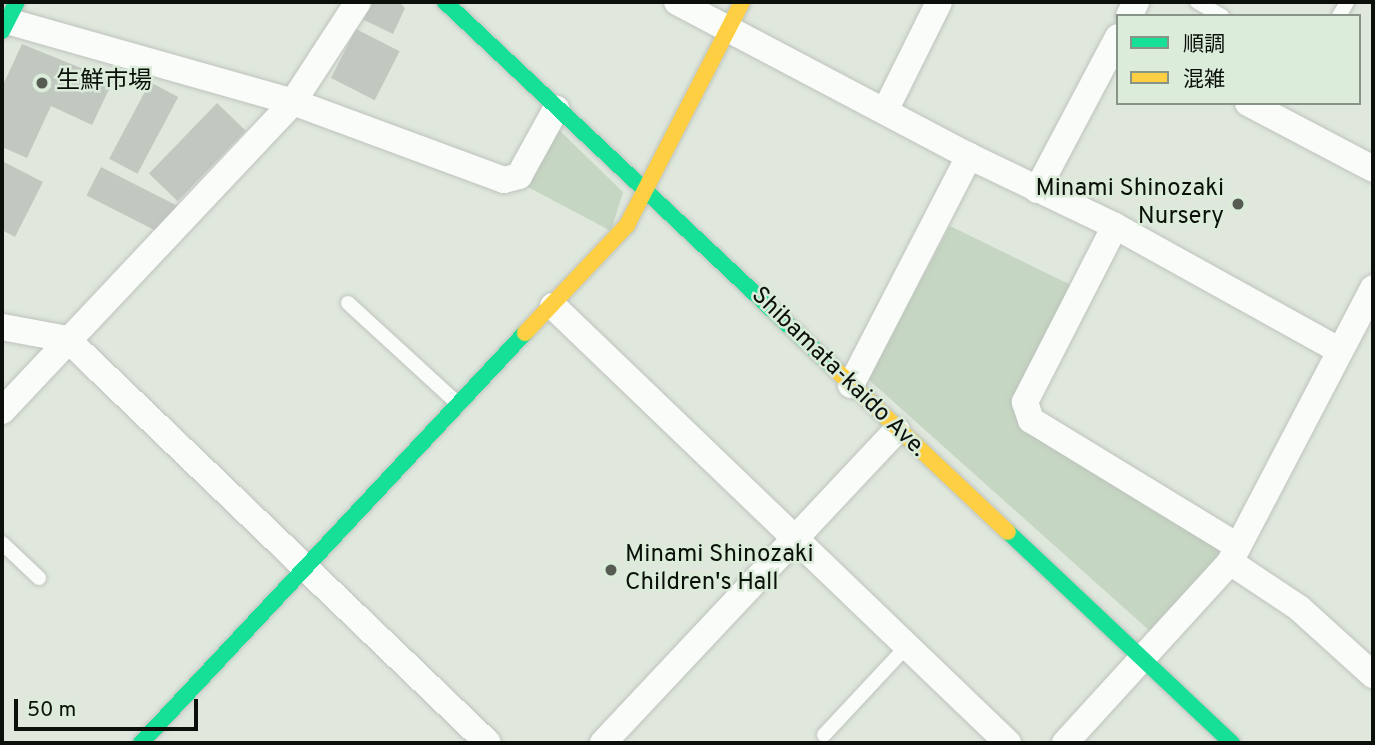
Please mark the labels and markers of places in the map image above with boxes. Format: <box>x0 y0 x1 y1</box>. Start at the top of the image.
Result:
place label: 生鮮市場 <box>56 69 152 97</box>
marker: 生鮮市場 <box>34 75 50 91</box>
place label: Minami Shinozaki Nursery <box>1035 176 1224 232</box>
marker: Minami Shinozaki Nursery <box>1230 196 1246 212</box>
place label: Minami Shinozaki Children's Hall <box>625 542 814 598</box>
marker: Minami Shinozaki Children's Hall <box>603 562 619 578</box>

